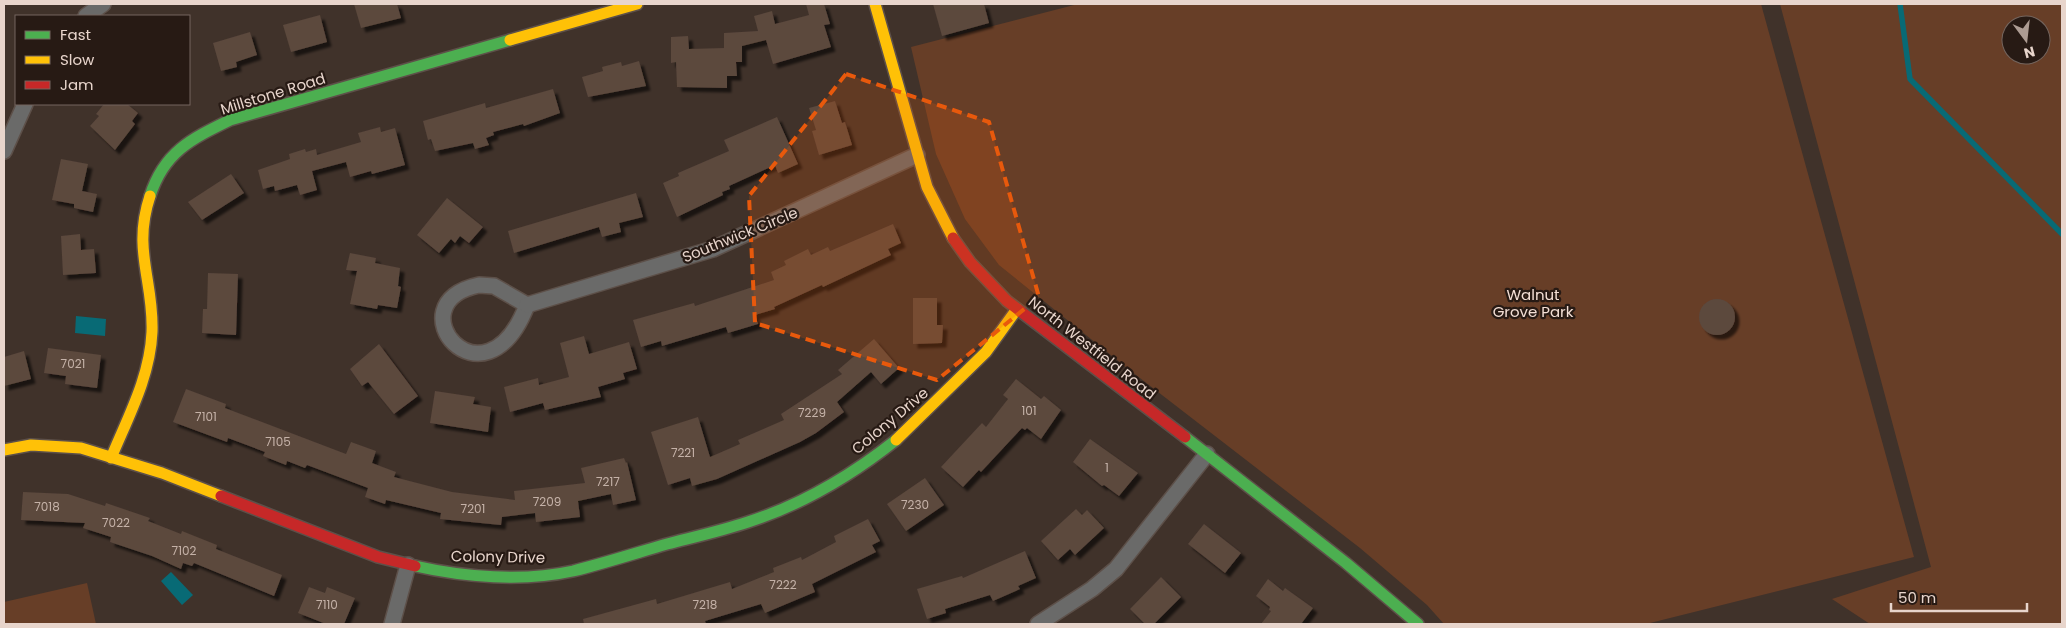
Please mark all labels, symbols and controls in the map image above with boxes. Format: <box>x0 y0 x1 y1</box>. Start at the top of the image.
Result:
legend <box>15 15 190 105</box>
north arrow <box>2001 15 2051 65</box>
text: Fast <box>60 24 91 45</box>
text: N <box>2022 42 2037 64</box>
text: Slow <box>60 49 95 70</box>
street label: Millstone Road <box>218 68 328 119</box>
text: Jam <box>60 74 94 95</box>
street label: Southwick Circle <box>679 202 801 267</box>
park label: Walnut Grove Park <box>1493 284 1574 322</box>
street label: North Westfield Road <box>1024 291 1161 404</box>
house number: 7021 <box>61 355 85 372</box>
street label: Colony Drive <box>847 382 932 459</box>
house number: 101 <box>1021 402 1037 419</box>
house number: 7229 <box>798 404 826 421</box>
house number: 7101 <box>195 408 217 425</box>
house number: 7105 <box>265 433 291 450</box>
house number: 7221 <box>671 444 695 461</box>
house number: 1 <box>1105 459 1109 476</box>
house number: 7217 <box>596 473 620 490</box>
house number: 7209 <box>533 493 561 510</box>
house number: 7230 <box>901 496 929 513</box>
house number: 7018 <box>34 498 60 515</box>
house number: 7201 <box>461 500 485 517</box>
house number: 7022 <box>102 514 130 531</box>
house number: 7102 <box>172 542 197 559</box>
street label: Colony Drive <box>451 545 545 568</box>
house number: 7222 <box>769 576 797 593</box>
scale bar <box>1891 580 2027 612</box>
text: 50 m <box>1898 587 1936 608</box>
house number: 7110 <box>316 596 338 613</box>
house number: 7218 <box>693 596 717 613</box>

